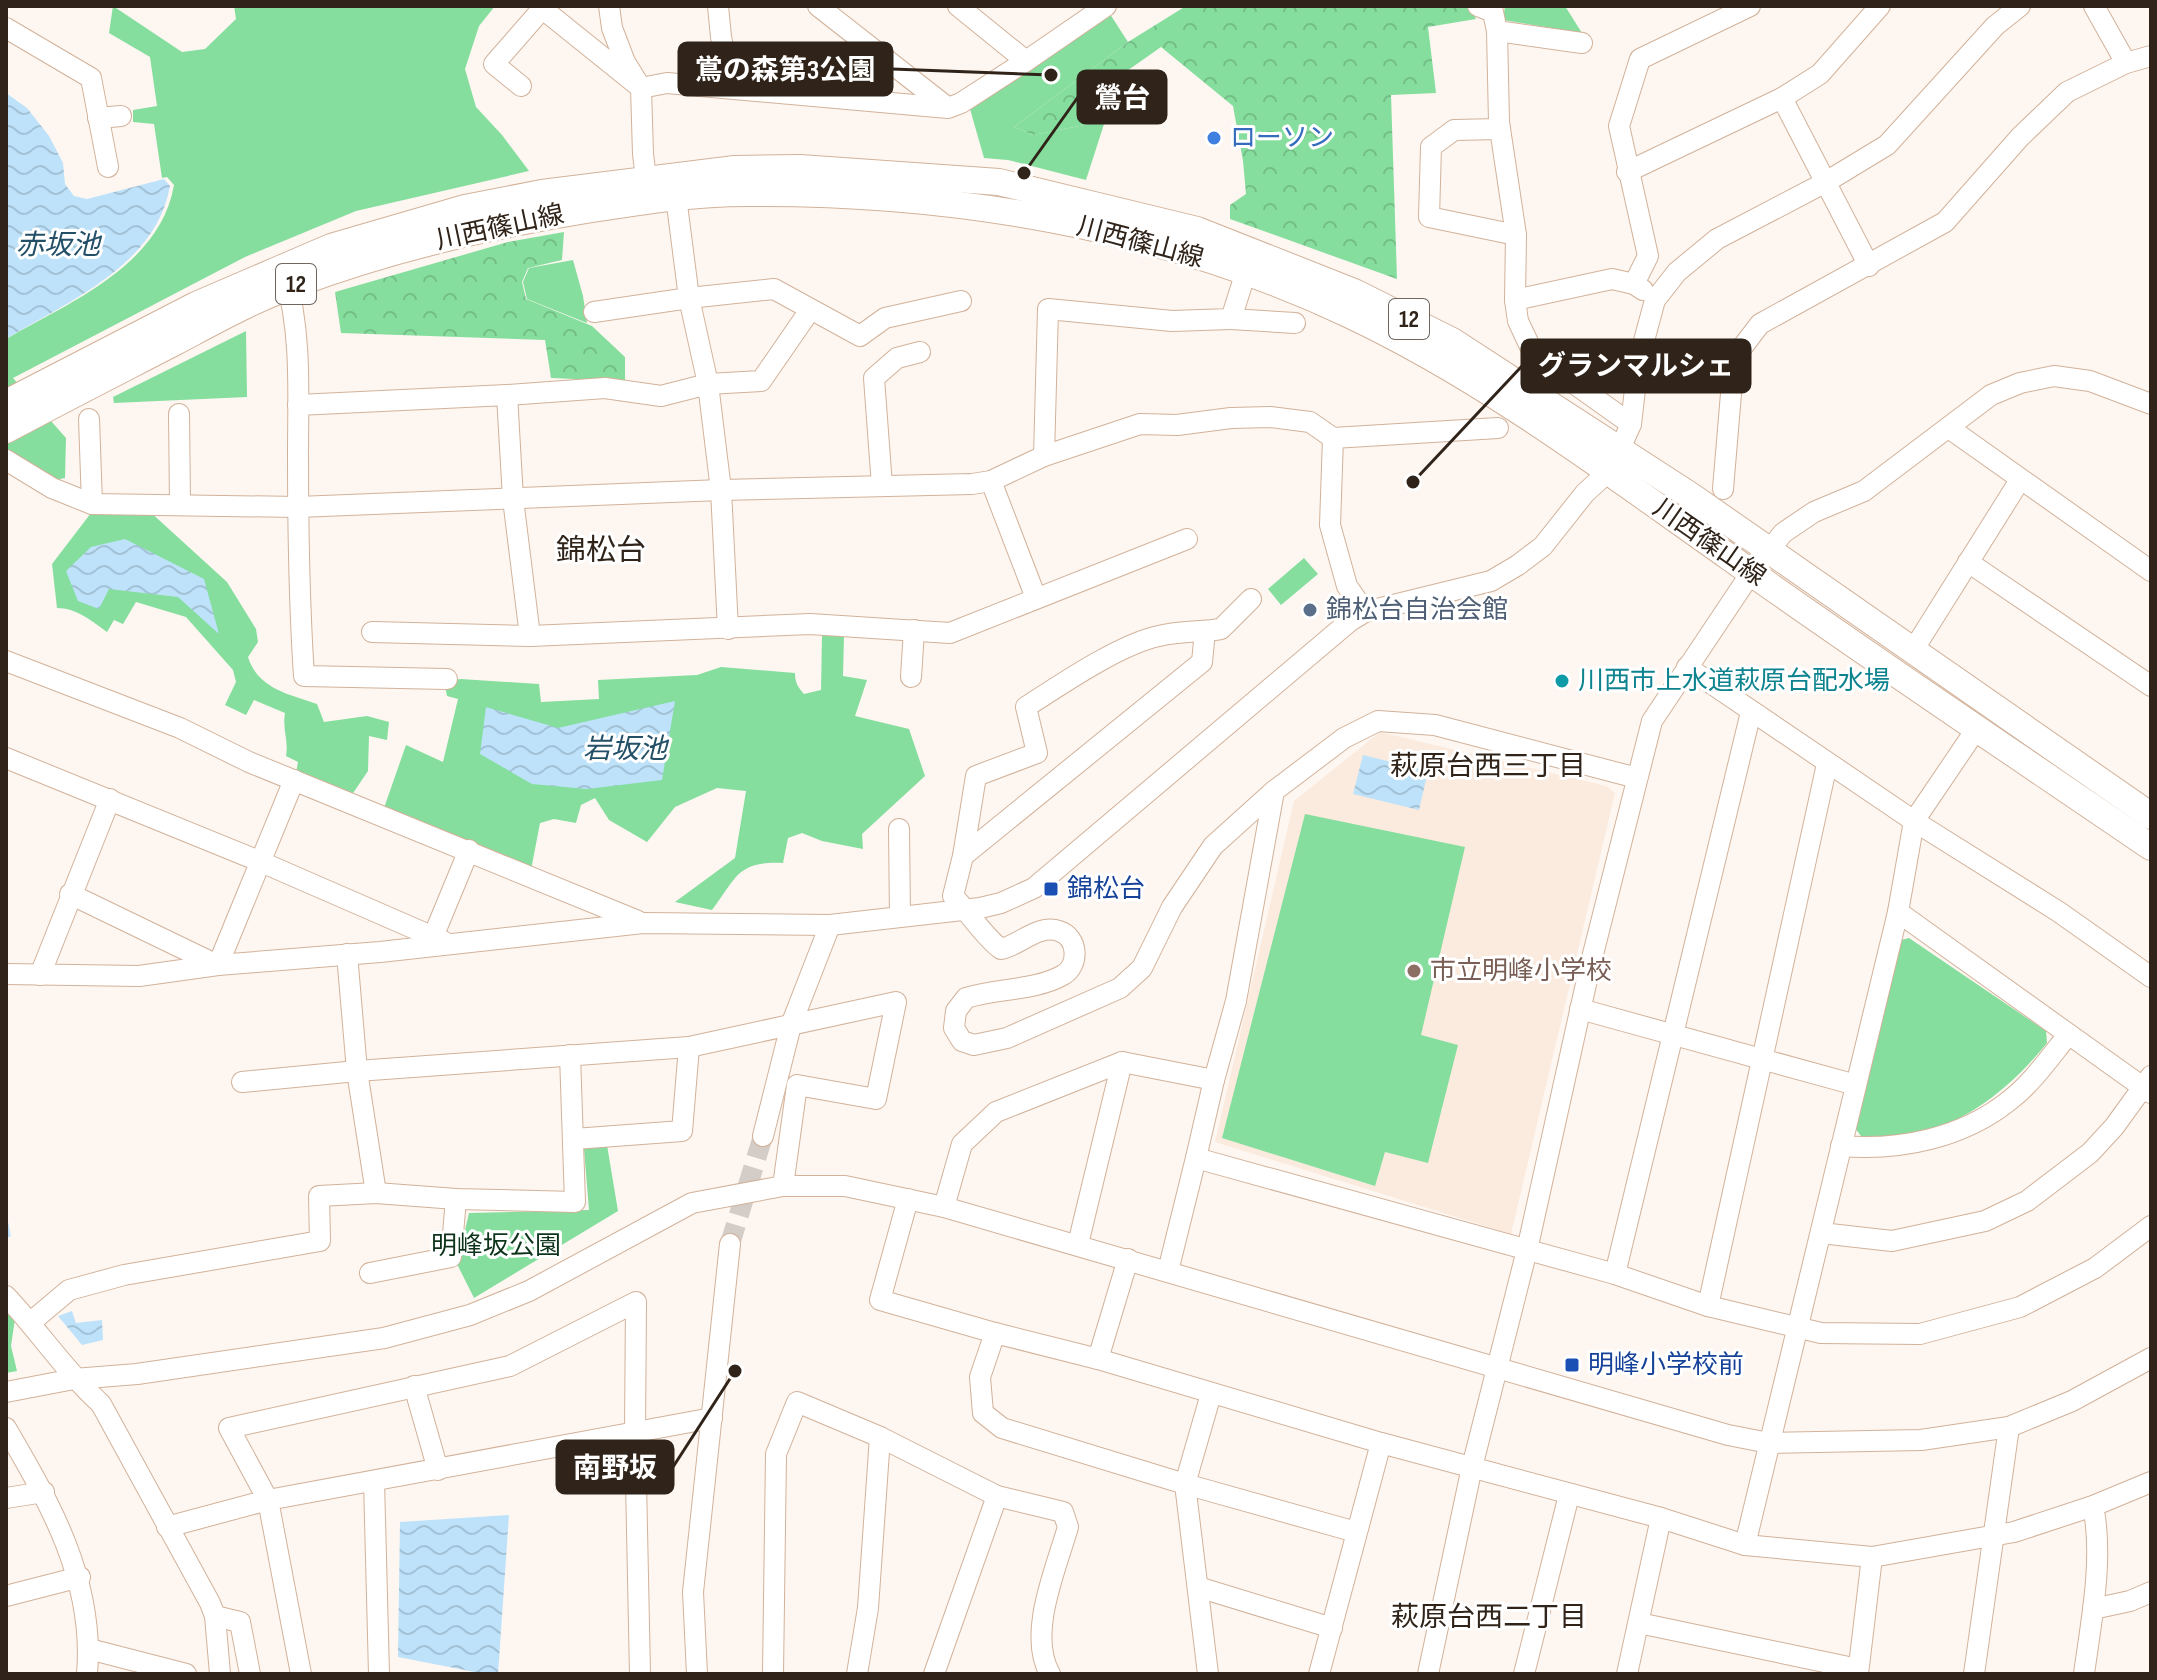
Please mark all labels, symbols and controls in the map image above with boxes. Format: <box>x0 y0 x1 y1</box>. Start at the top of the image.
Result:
callout: 鴬の森第3公園 <box>679 43 892 95</box>
text: 鴬の森第3公園 <box>695 54 875 87</box>
callout: 鶯台 <box>1078 71 1166 123</box>
text: 鶯台 <box>1094 82 1150 115</box>
place label: ローソン <box>1230 123 1334 154</box>
marker: ローソン <box>1205 129 1223 147</box>
street label: 川西篠山線 <box>433 199 567 257</box>
street label: 川西篠山線 <box>1073 211 1207 275</box>
water label: 赤坂池 <box>16 229 103 262</box>
road number: 12 <box>276 264 316 304</box>
road number: 12 <box>1389 299 1429 339</box>
callout: グランマルシェ <box>1522 340 1750 392</box>
text: グランマルシェ <box>1538 350 1734 383</box>
street label: 川西篠山線 <box>1647 493 1771 593</box>
district label: 錦松台 <box>556 533 646 569</box>
place label: 錦松台自治会館 <box>1326 595 1508 626</box>
marker: 錦松台自治会館 <box>1301 601 1319 619</box>
place label: 川西市上水道萩原台配水場 <box>1578 666 1890 697</box>
marker: 川西市上水道萩原台配水場 <box>1553 672 1571 690</box>
water label: 岩坂池 <box>583 733 670 766</box>
district label: 萩原台西三丁目 <box>1390 750 1586 783</box>
place label: 錦松台 <box>1067 874 1145 905</box>
marker: 錦松台 <box>1042 880 1060 898</box>
place label: 市立明峰小学校 <box>1430 956 1612 987</box>
marker: 市立明峰小学校 <box>1405 962 1423 980</box>
park label: 明峰坂公園 <box>431 1231 561 1262</box>
place label: 明峰小学校前 <box>1588 1350 1744 1381</box>
marker: 明峰小学校前 <box>1563 1356 1581 1374</box>
callout: 南野坂 <box>557 1441 673 1493</box>
text: 南野坂 <box>573 1452 657 1485</box>
district label: 萩原台西二丁目 <box>1391 1601 1587 1634</box>

